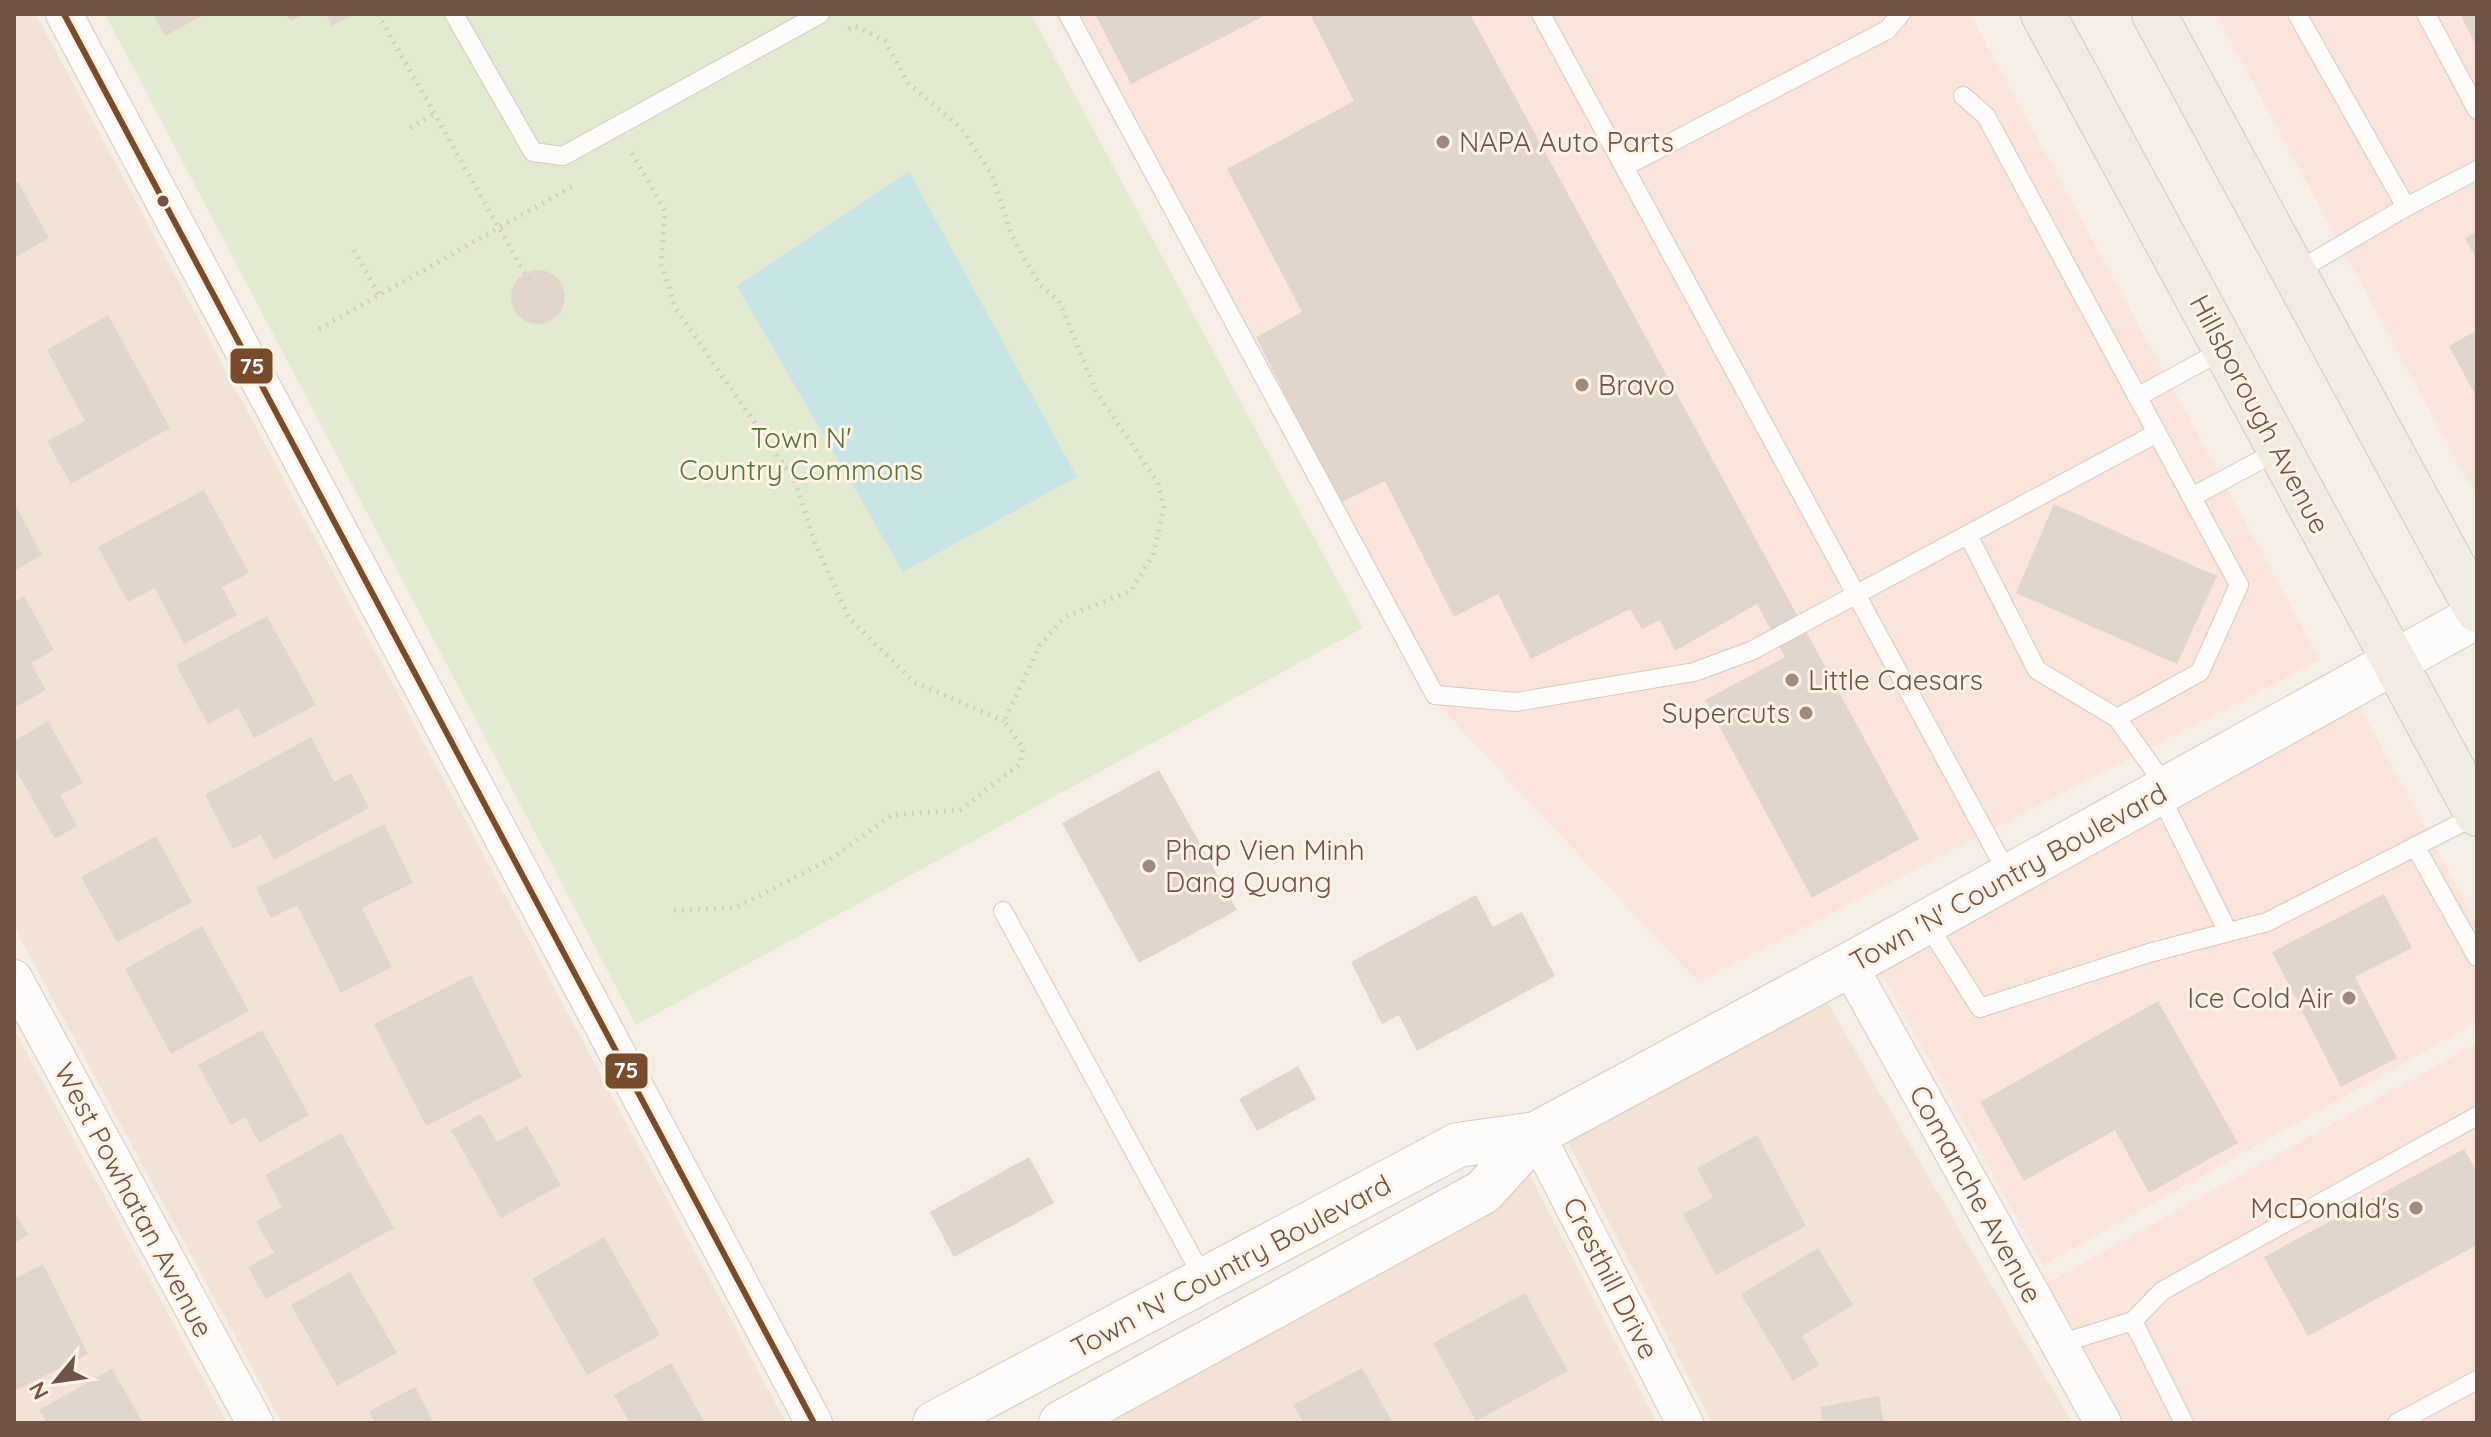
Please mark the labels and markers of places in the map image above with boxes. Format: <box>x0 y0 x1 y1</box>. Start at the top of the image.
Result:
place label: NAPA Auto Parts <box>1459 124 1674 159</box>
marker: NAPA Auto Parts <box>1434 133 1452 151</box>
unlabelled marker <box>155 193 171 209</box>
place label: Bravo <box>1598 367 1675 402</box>
marker: Bravo <box>1573 376 1591 394</box>
place label: Little Caesars <box>1808 662 1983 697</box>
marker: Little Caesars <box>1783 671 1801 689</box>
place label: Supercuts <box>1662 695 1790 730</box>
marker: Supercuts <box>1797 704 1815 722</box>
place label: Phap Vien Minh Dang Quang <box>1165 832 1365 899</box>
marker: Phap Vien Minh Dang Quang <box>1140 857 1158 875</box>
place label: Ice Cold Air <box>2187 980 2333 1015</box>
marker: Ice Cold Air <box>2340 989 2358 1007</box>
place label: McDonald's <box>2250 1190 2400 1225</box>
marker: McDonald's <box>2407 1199 2425 1217</box>

